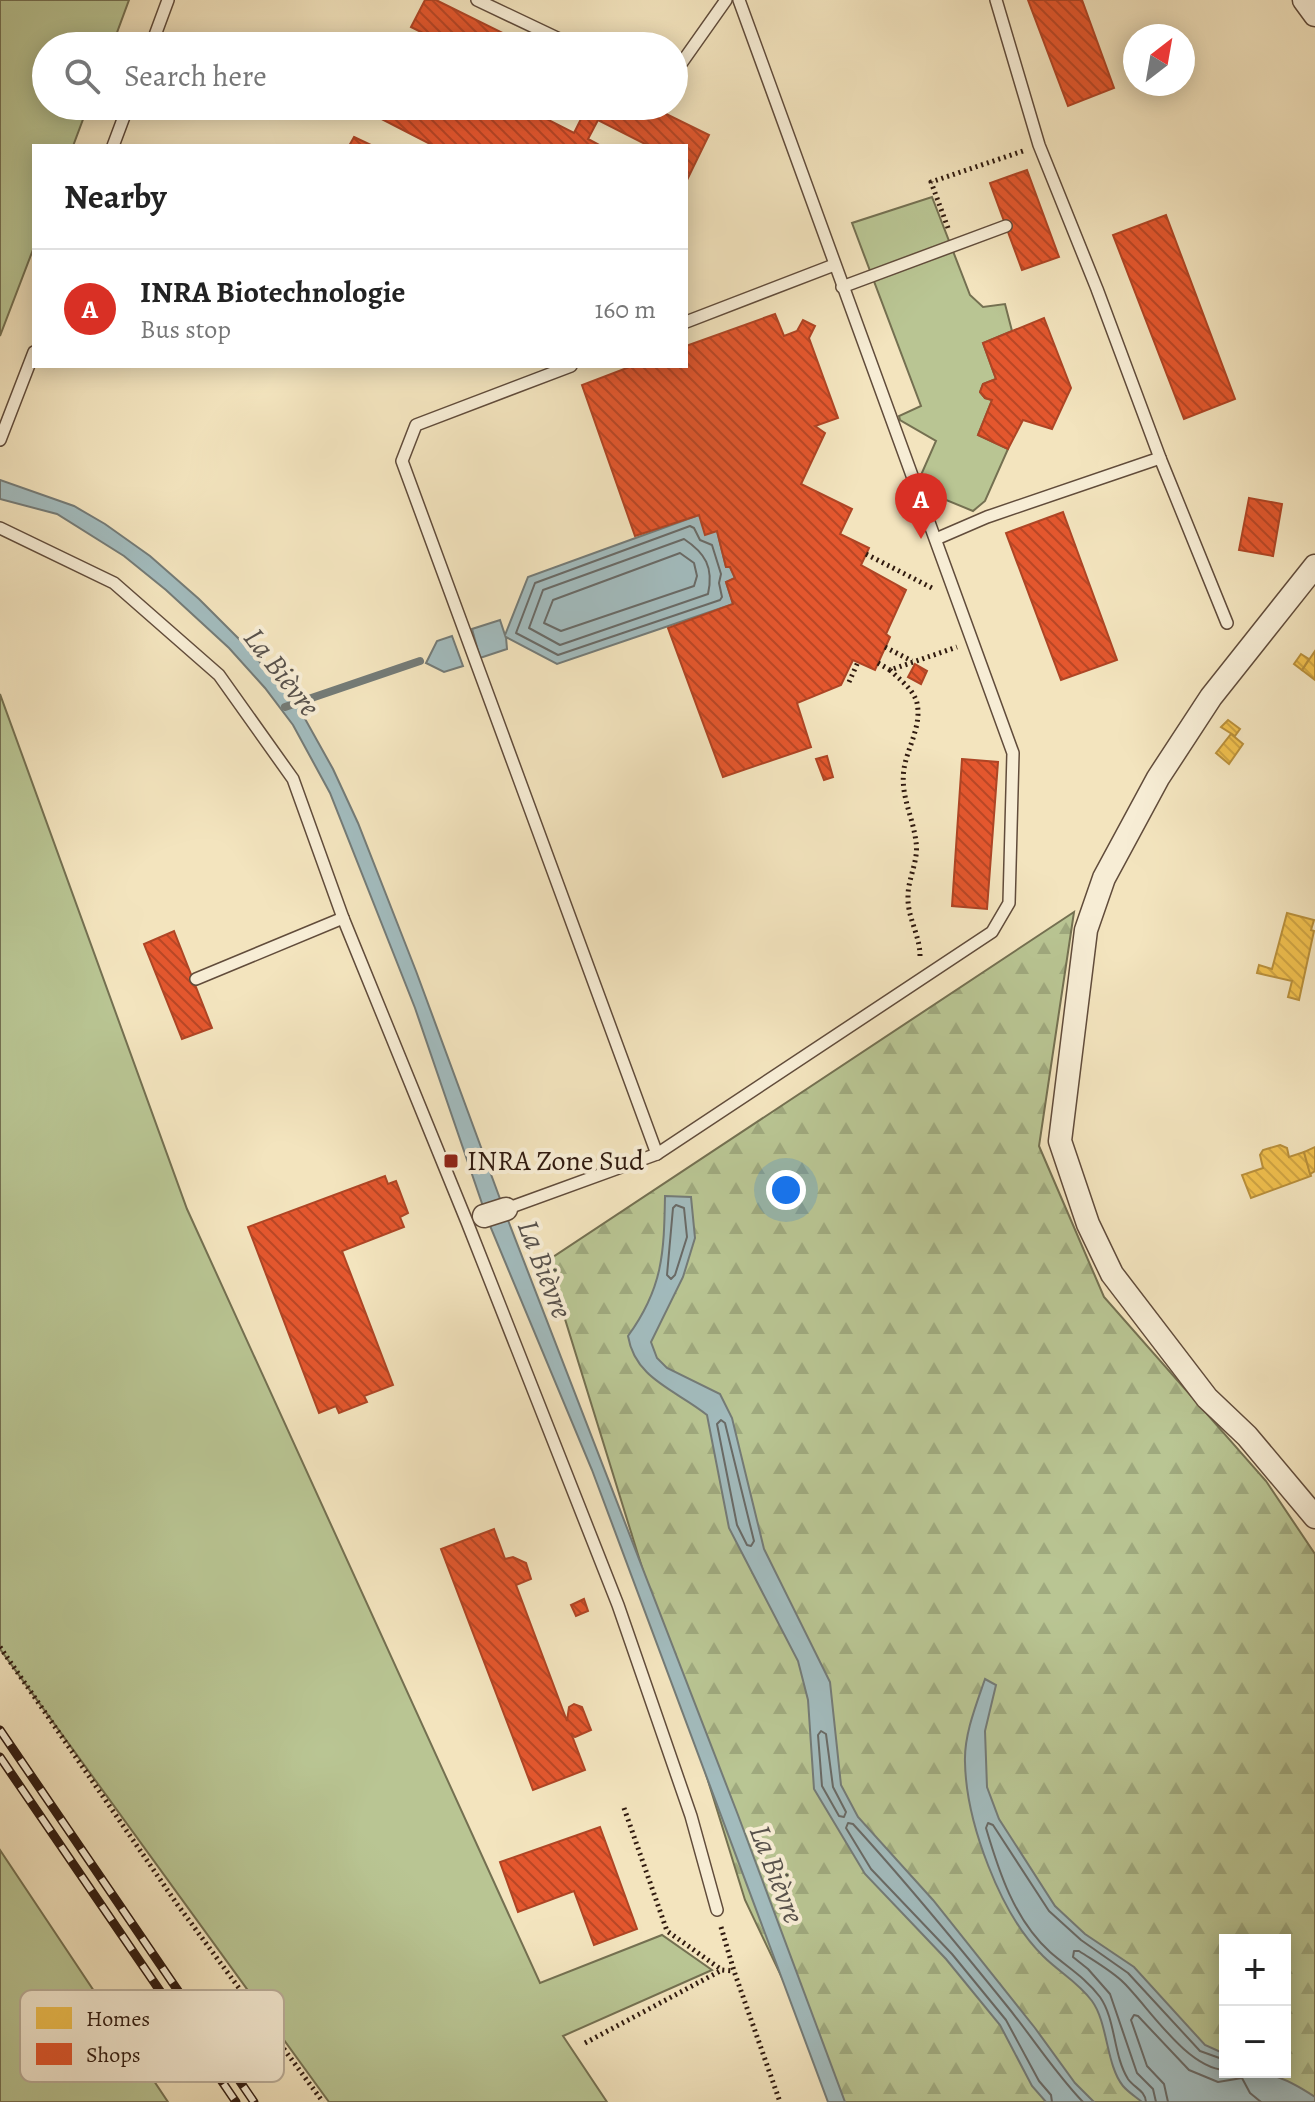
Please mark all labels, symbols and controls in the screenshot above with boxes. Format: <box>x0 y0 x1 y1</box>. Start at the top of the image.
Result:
north arrow <box>1123 24 1195 96</box>
search box <box>32 32 688 120</box>
icon: search <box>60 54 104 98</box>
text: Search here <box>124 56 267 96</box>
text: Nearby <box>64 173 167 220</box>
text: INRA Biotechnologie <box>140 272 405 312</box>
text: A <box>82 292 98 327</box>
text: 160 m <box>594 292 656 327</box>
text: Bus stop <box>140 312 231 347</box>
pin: A <box>895 473 947 539</box>
water label: La Bièvre <box>235 619 329 725</box>
place label: INRA Zone Sud <box>467 1142 645 1180</box>
marker: INRA Zone Sud <box>442 1152 460 1170</box>
your location <box>766 1170 806 1210</box>
water label: La Bièvre <box>508 1214 582 1324</box>
water label: La Bièvre <box>740 1819 814 1929</box>
map controls <box>1219 1934 1291 2078</box>
button: + <box>1219 1934 1291 2006</box>
legend <box>20 1990 284 2082</box>
text: Homes <box>86 2004 150 2034</box>
button: − <box>1219 2006 1291 2078</box>
text: Shops <box>86 2040 141 2070</box>

